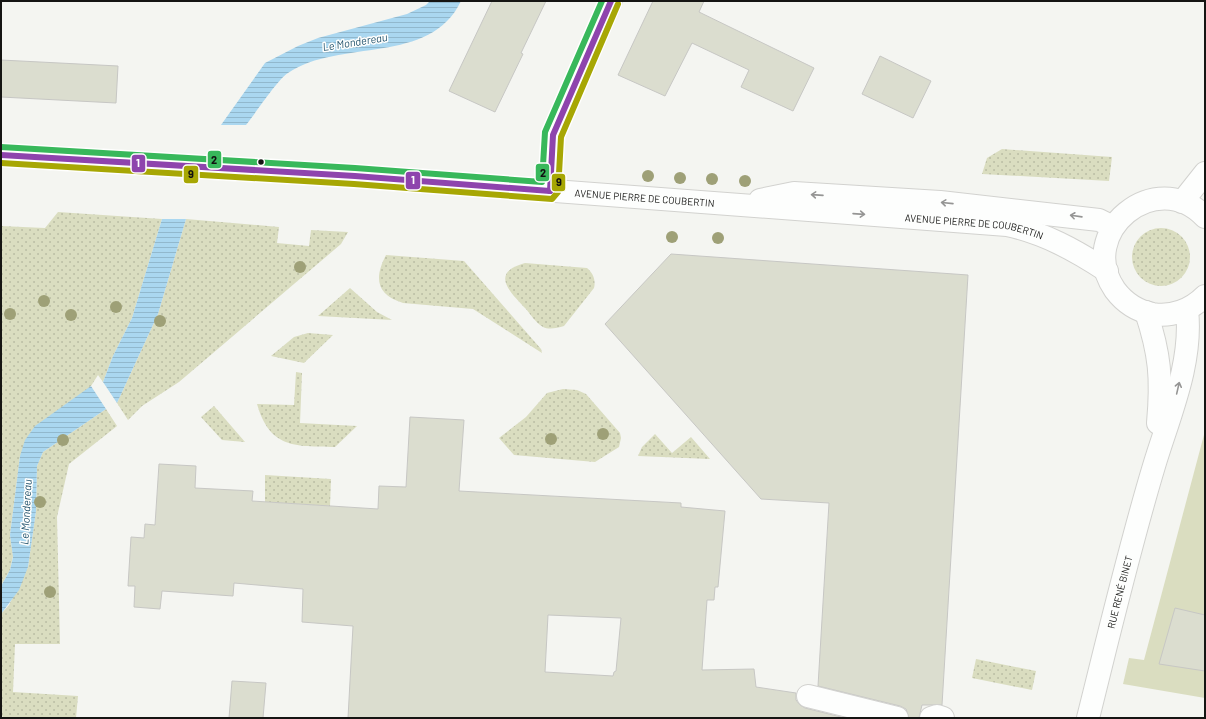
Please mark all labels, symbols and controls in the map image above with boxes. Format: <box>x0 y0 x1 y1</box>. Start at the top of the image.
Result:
water label: Le Mondereau <box>322 30 389 53</box>
line badge: 2 <box>207 150 222 169</box>
text: 2 <box>211 153 217 166</box>
line badge: 1 <box>131 154 146 173</box>
text: 1 <box>136 156 140 169</box>
unlabelled marker <box>256 157 266 167</box>
line badge: 2 <box>535 163 550 182</box>
line badge: 9 <box>183 165 199 184</box>
text: 2 <box>540 166 546 179</box>
text: 9 <box>188 167 194 180</box>
line badge: 1 <box>405 171 421 190</box>
text: 1 <box>411 173 415 186</box>
line badge: 9 <box>551 173 566 192</box>
text: 9 <box>556 175 562 188</box>
street label: AVENUE PIERRE DE COUBERTIN <box>574 187 715 209</box>
one-way arrow <box>811 191 824 198</box>
one-way arrow <box>941 199 954 207</box>
one-way arrow <box>852 211 865 218</box>
street label: AVENUE PIERRE DE COUBERTIN <box>904 211 1045 242</box>
one-way arrow <box>1070 212 1083 220</box>
one-way arrow <box>1174 382 1182 395</box>
water label: Le Mondereau <box>17 479 34 545</box>
street label: RUE RENÉ BINET <box>1104 554 1135 630</box>

